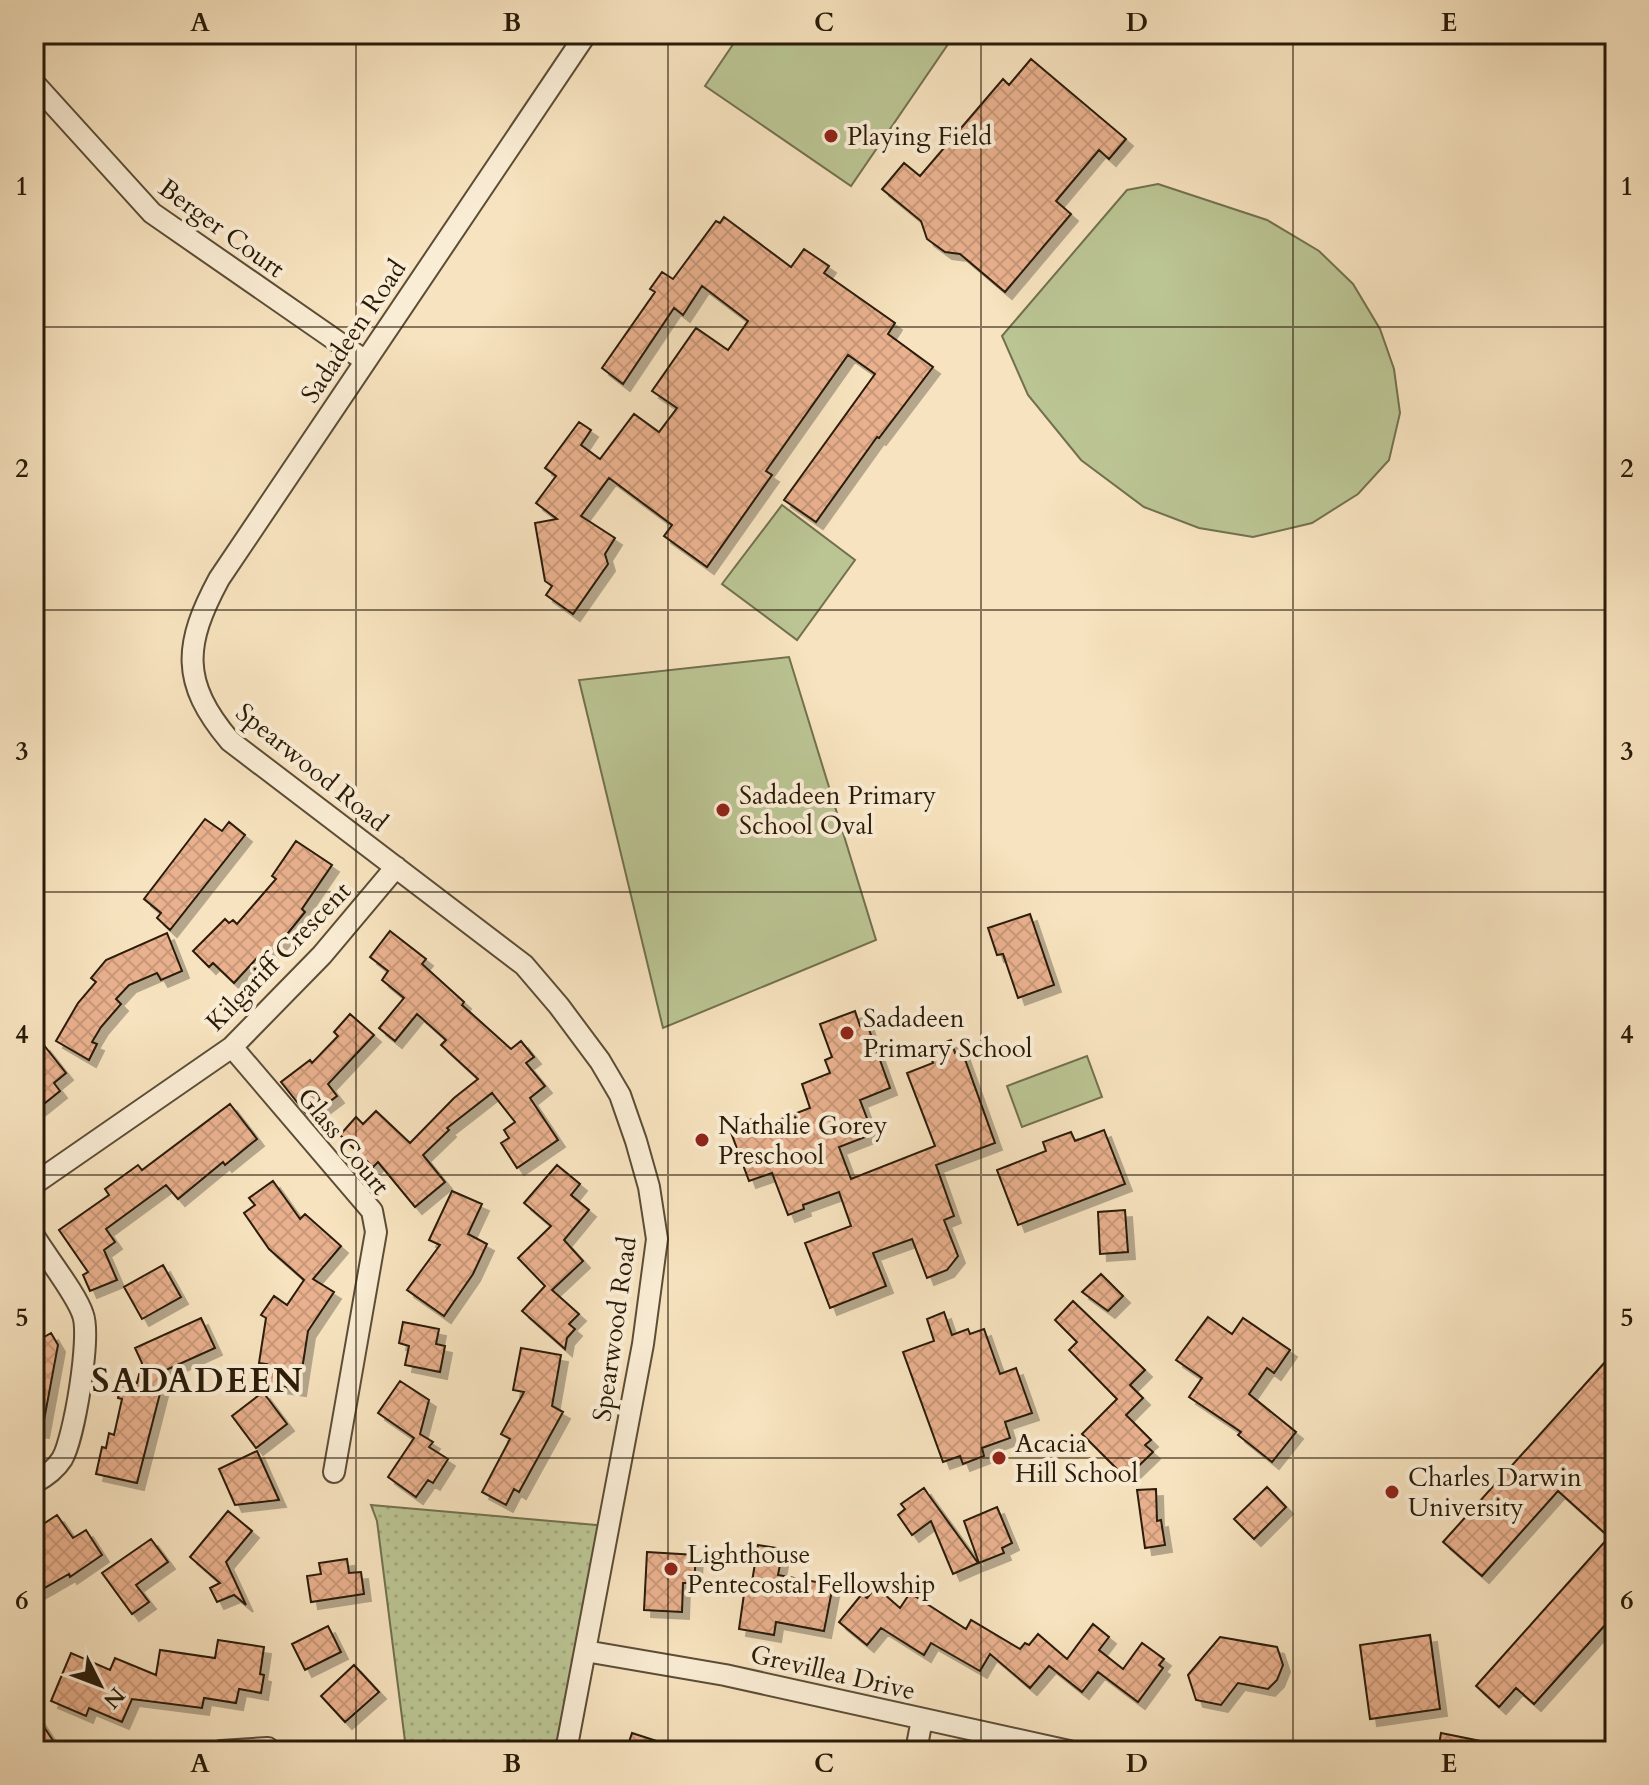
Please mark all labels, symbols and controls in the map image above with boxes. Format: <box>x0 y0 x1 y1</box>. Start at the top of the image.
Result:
text: A <box>190 5 210 40</box>
text: B <box>503 5 521 40</box>
text: C <box>814 5 834 40</box>
text: D <box>1126 5 1148 40</box>
text: E <box>1441 5 1457 40</box>
place label: Playing Field <box>847 119 992 154</box>
marker: Playing Field <box>822 127 840 145</box>
text: 1 <box>15 169 29 204</box>
text: 1 <box>1620 169 1634 204</box>
street label: Berger Court <box>152 171 292 286</box>
street label: Sadadeen Road <box>293 253 414 410</box>
text: 2 <box>15 451 29 486</box>
text: 2 <box>1620 451 1634 486</box>
street label: Spearwood Road <box>228 695 395 840</box>
text: 3 <box>15 734 29 769</box>
text: 3 <box>1620 734 1634 769</box>
place label: Sadadeen Primary School Oval <box>739 778 936 843</box>
marker: Sadadeen Primary School Oval <box>714 801 732 819</box>
street label: Kilgariff Crescent <box>198 874 359 1039</box>
place label: Sadadeen Primary School <box>863 1001 1033 1066</box>
text: 4 <box>15 1017 29 1052</box>
text: 4 <box>1620 1017 1634 1052</box>
marker: Sadadeen Primary School <box>838 1024 856 1042</box>
street label: Glass Court <box>290 1080 398 1202</box>
place label: Nathalie Gorey Preschool <box>718 1108 888 1173</box>
marker: Nathalie Gorey Preschool <box>693 1131 711 1149</box>
street label: Spearwood Road <box>584 1234 645 1424</box>
text: 5 <box>15 1300 29 1335</box>
text: 5 <box>1620 1300 1634 1335</box>
district label: SADADEEN <box>92 1358 304 1404</box>
place label: Acacia Hill School <box>1015 1426 1139 1491</box>
marker: Acacia Hill School <box>990 1449 1008 1467</box>
place label: Charles Darwin University <box>1408 1460 1582 1525</box>
marker: Charles Darwin University <box>1383 1483 1401 1501</box>
place label: Lighthouse Pentecostal Fellowship <box>687 1537 936 1602</box>
marker: Lighthouse Pentecostal Fellowship <box>662 1560 680 1578</box>
text: 6 <box>15 1583 29 1618</box>
text: 6 <box>1620 1583 1634 1618</box>
street label: Grevillea Drive <box>747 1636 919 1708</box>
north arrow <box>60 1645 140 1725</box>
text: N <box>97 1681 132 1715</box>
text: A <box>190 1746 210 1781</box>
text: B <box>503 1746 521 1781</box>
text: C <box>814 1746 834 1781</box>
text: D <box>1126 1746 1148 1781</box>
text: E <box>1441 1746 1457 1781</box>

